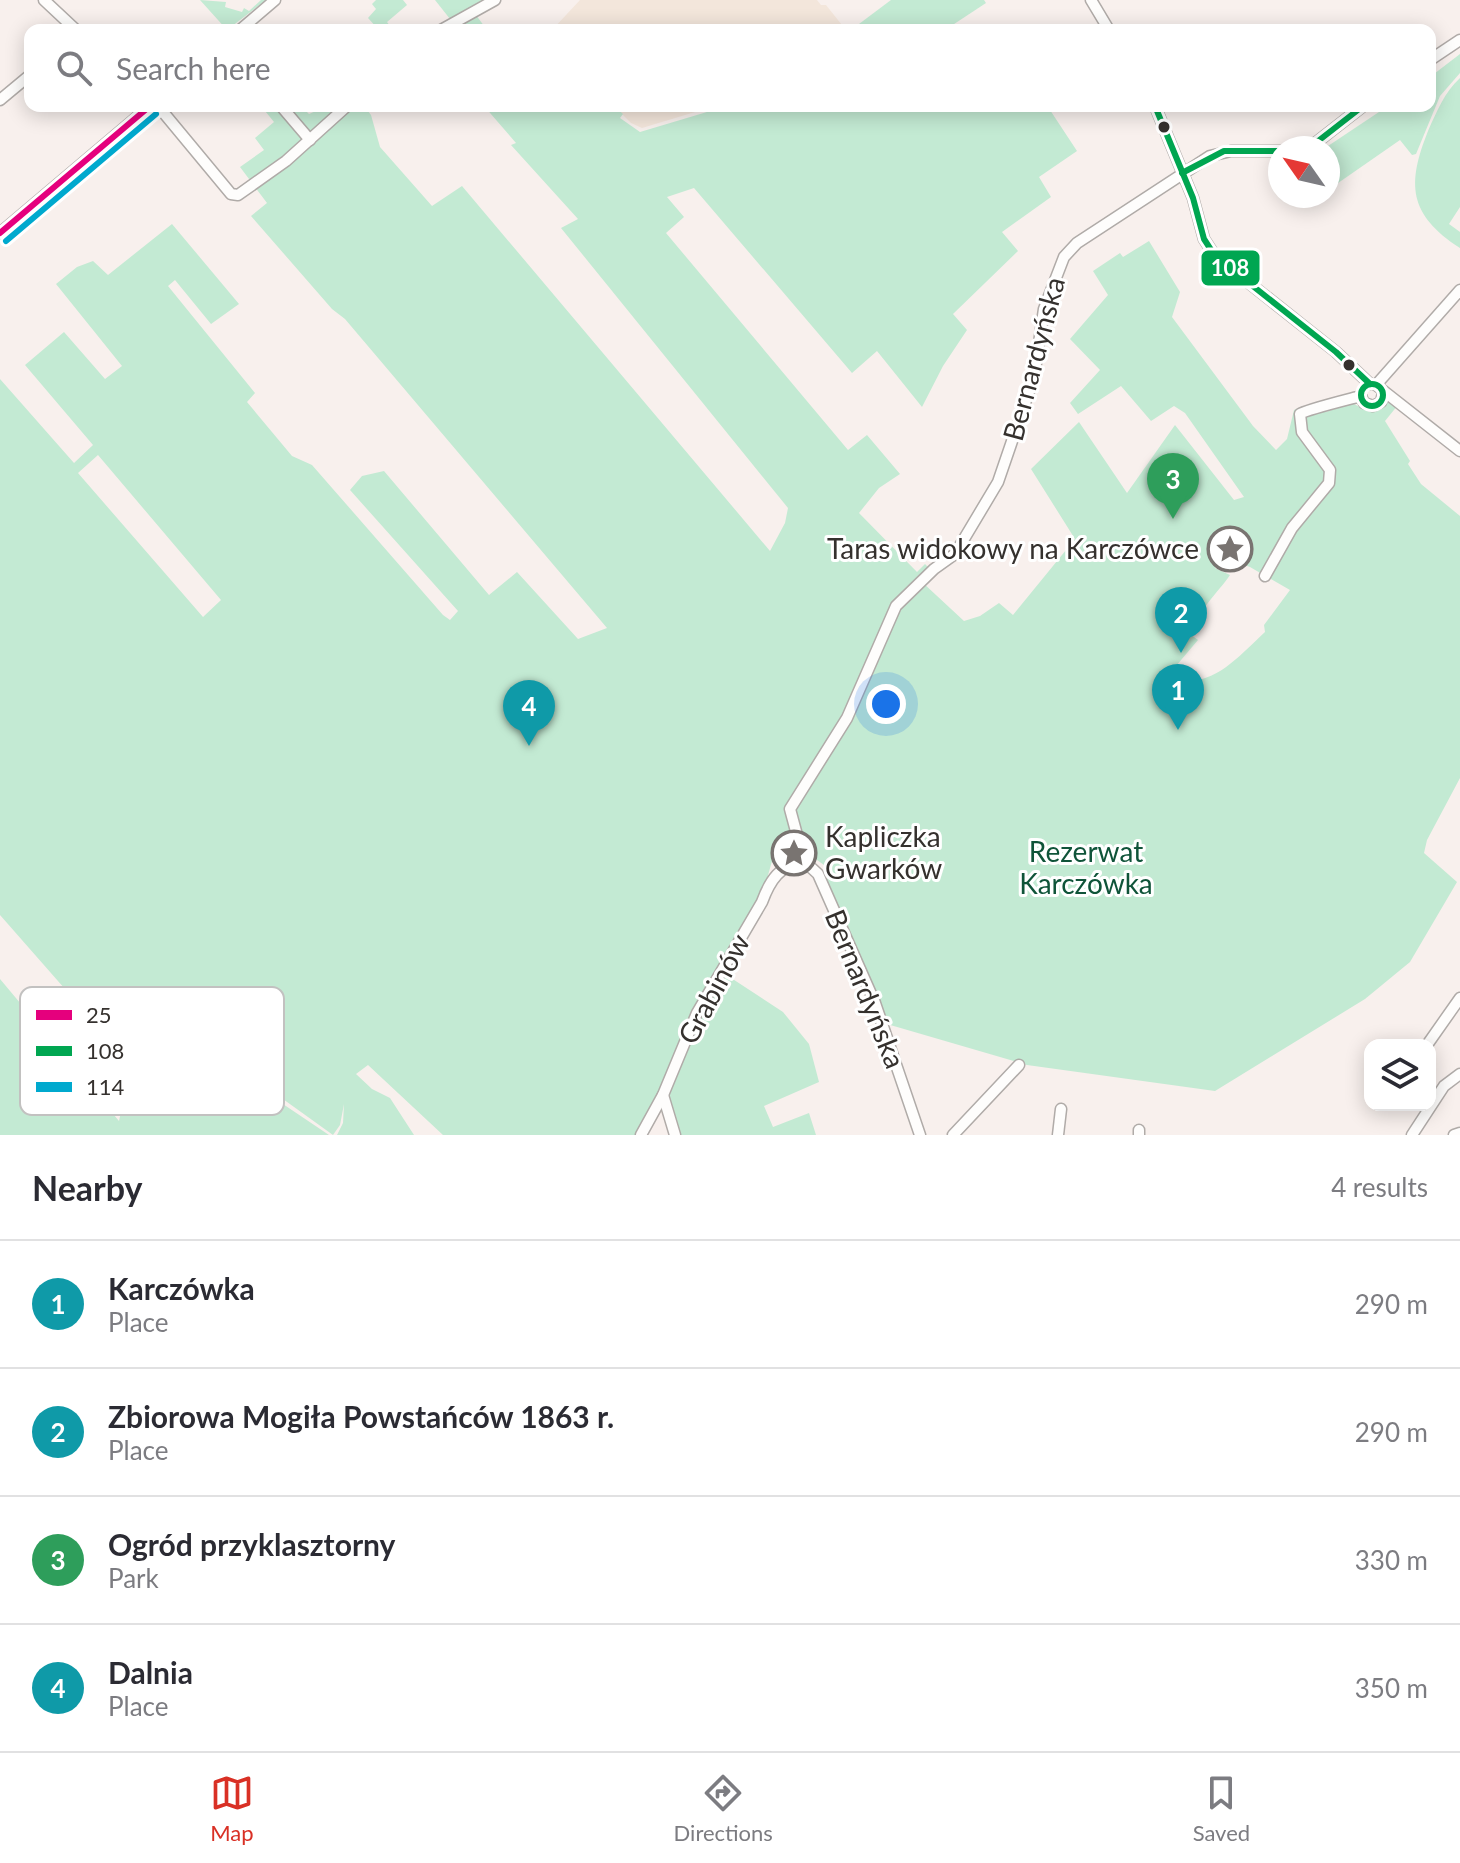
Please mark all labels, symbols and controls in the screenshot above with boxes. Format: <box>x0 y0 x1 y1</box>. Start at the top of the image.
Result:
search box <box>24 24 1436 112</box>
icon: search <box>52 46 96 90</box>
text: Search here <box>116 50 271 86</box>
unlabelled marker <box>1156 119 1172 135</box>
north arrow <box>1268 136 1340 208</box>
line badge: 108 <box>1200 249 1261 287</box>
text: 108 <box>1211 254 1249 281</box>
street label: Bernardyńska <box>995 273 1071 444</box>
unlabelled marker <box>1341 357 1357 373</box>
pin: 3 <box>1147 453 1199 519</box>
place icon: Taras widokowy na Karczówce <box>1206 525 1254 573</box>
place label: Taras widokowy na Karczówce <box>827 531 1199 565</box>
pin: 2 <box>1155 587 1207 653</box>
pin: 1 <box>1152 664 1204 730</box>
pin: 4 <box>503 680 555 746</box>
your location <box>866 684 906 724</box>
place label: Kapliczka Gwarków <box>825 819 942 885</box>
place icon: Kapliczka Gwarków <box>770 829 818 877</box>
park label: Rezerwat Karczówka <box>1019 834 1153 900</box>
street label: Bernardyńska <box>819 904 913 1073</box>
street label: Grabinów <box>670 928 756 1049</box>
legend <box>20 987 284 1115</box>
text: 25 <box>86 1001 112 1028</box>
text: 108 <box>86 1037 124 1064</box>
map controls <box>1364 1039 1436 1111</box>
button: layers <box>1364 1039 1436 1111</box>
text: 114 <box>86 1073 125 1100</box>
text: Nearby <box>32 1167 143 1208</box>
text: 4 results <box>1331 1171 1428 1203</box>
text: Karczówka <box>108 1270 255 1306</box>
text: 1 <box>50 1288 66 1320</box>
text: 290 m <box>1355 1288 1428 1320</box>
text: Place <box>108 1306 169 1338</box>
text: Zbiorowa Mogiła Powstańców 1863 r. <box>108 1398 614 1434</box>
text: 2 <box>50 1416 66 1448</box>
text: 290 m <box>1355 1416 1428 1448</box>
text: Place <box>108 1434 169 1466</box>
text: Ogród przyklasztorny <box>108 1526 395 1562</box>
text: 3 <box>50 1544 66 1576</box>
text: 330 m <box>1355 1544 1428 1576</box>
text: Park <box>108 1562 159 1594</box>
text: Dalnia <box>108 1654 193 1690</box>
text: 4 <box>50 1672 66 1704</box>
text: 350 m <box>1355 1672 1428 1704</box>
text: Place <box>108 1690 169 1722</box>
tab: Map <box>210 1771 254 1846</box>
tab: Directions <box>674 1771 773 1846</box>
tab: Saved <box>1193 1771 1250 1846</box>

